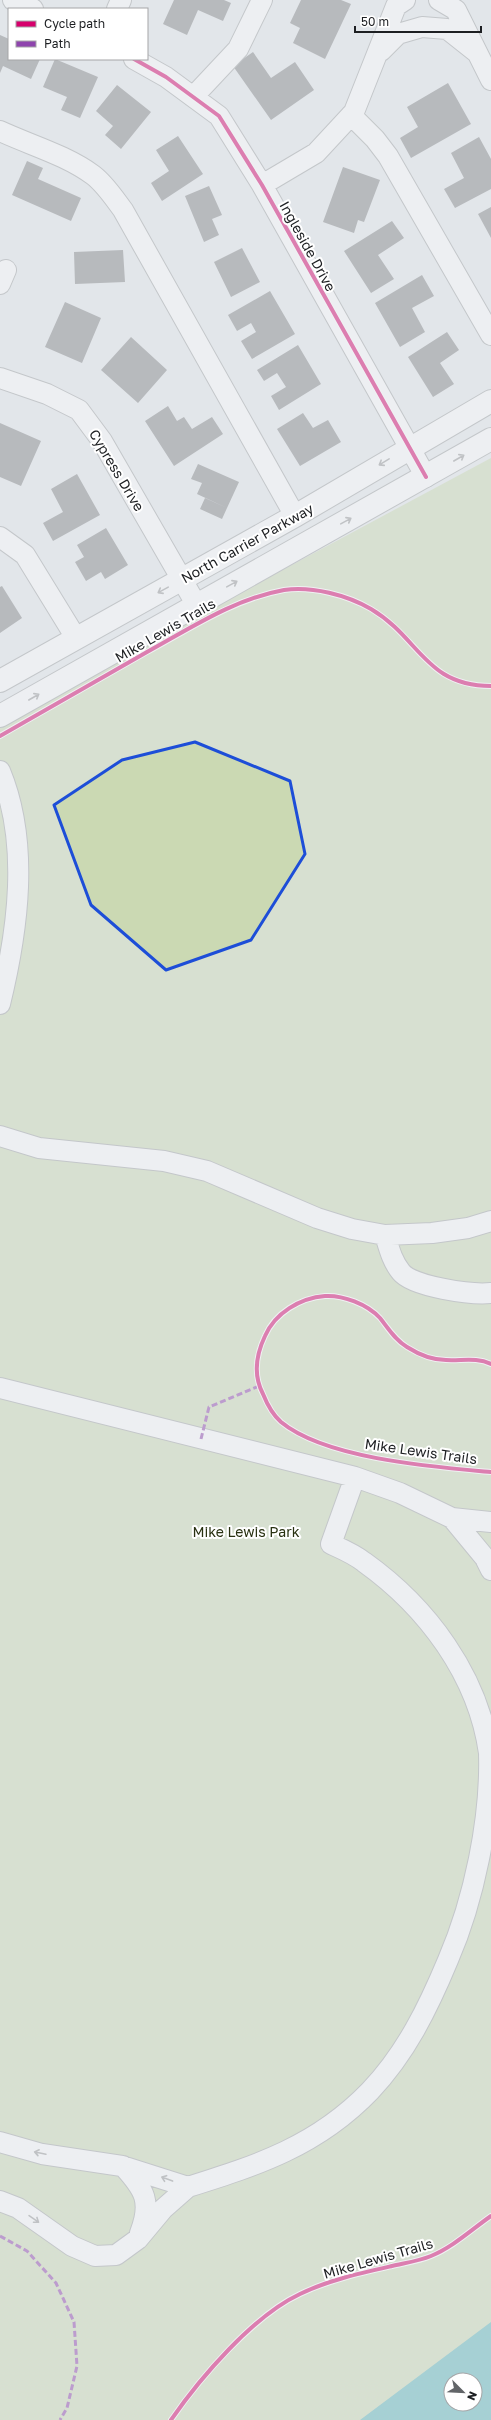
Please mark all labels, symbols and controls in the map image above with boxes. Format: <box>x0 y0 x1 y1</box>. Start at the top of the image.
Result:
legend <box>8 8 148 60</box>
scale bar <box>355 8 481 34</box>
text: 50 m <box>361 14 389 29</box>
text: Cycle path <box>44 16 105 31</box>
text: Path <box>44 36 71 51</box>
street label: Ingleside Drive <box>276 198 340 294</box>
street label: Cypress Drive <box>86 426 148 514</box>
one-way arrow <box>453 453 465 461</box>
one-way arrow <box>378 459 390 467</box>
street label: North Carrier Parkway <box>178 499 316 586</box>
one-way arrow <box>340 517 352 525</box>
one-way arrow <box>226 580 238 588</box>
one-way arrow <box>157 587 169 595</box>
street label: Mike Lewis Trails <box>112 594 218 666</box>
one-way arrow <box>28 692 40 700</box>
street label: Mike Lewis Trails <box>364 1435 478 1467</box>
park label: Mike Lewis Park <box>192 1523 300 1540</box>
one-way arrow <box>34 2149 47 2157</box>
one-way arrow <box>161 2175 173 2183</box>
one-way arrow <box>29 2215 40 2223</box>
street label: Mike Lewis Trails <box>321 2234 435 2282</box>
north arrow <box>443 2372 483 2412</box>
text: N <box>465 2390 480 2403</box>

